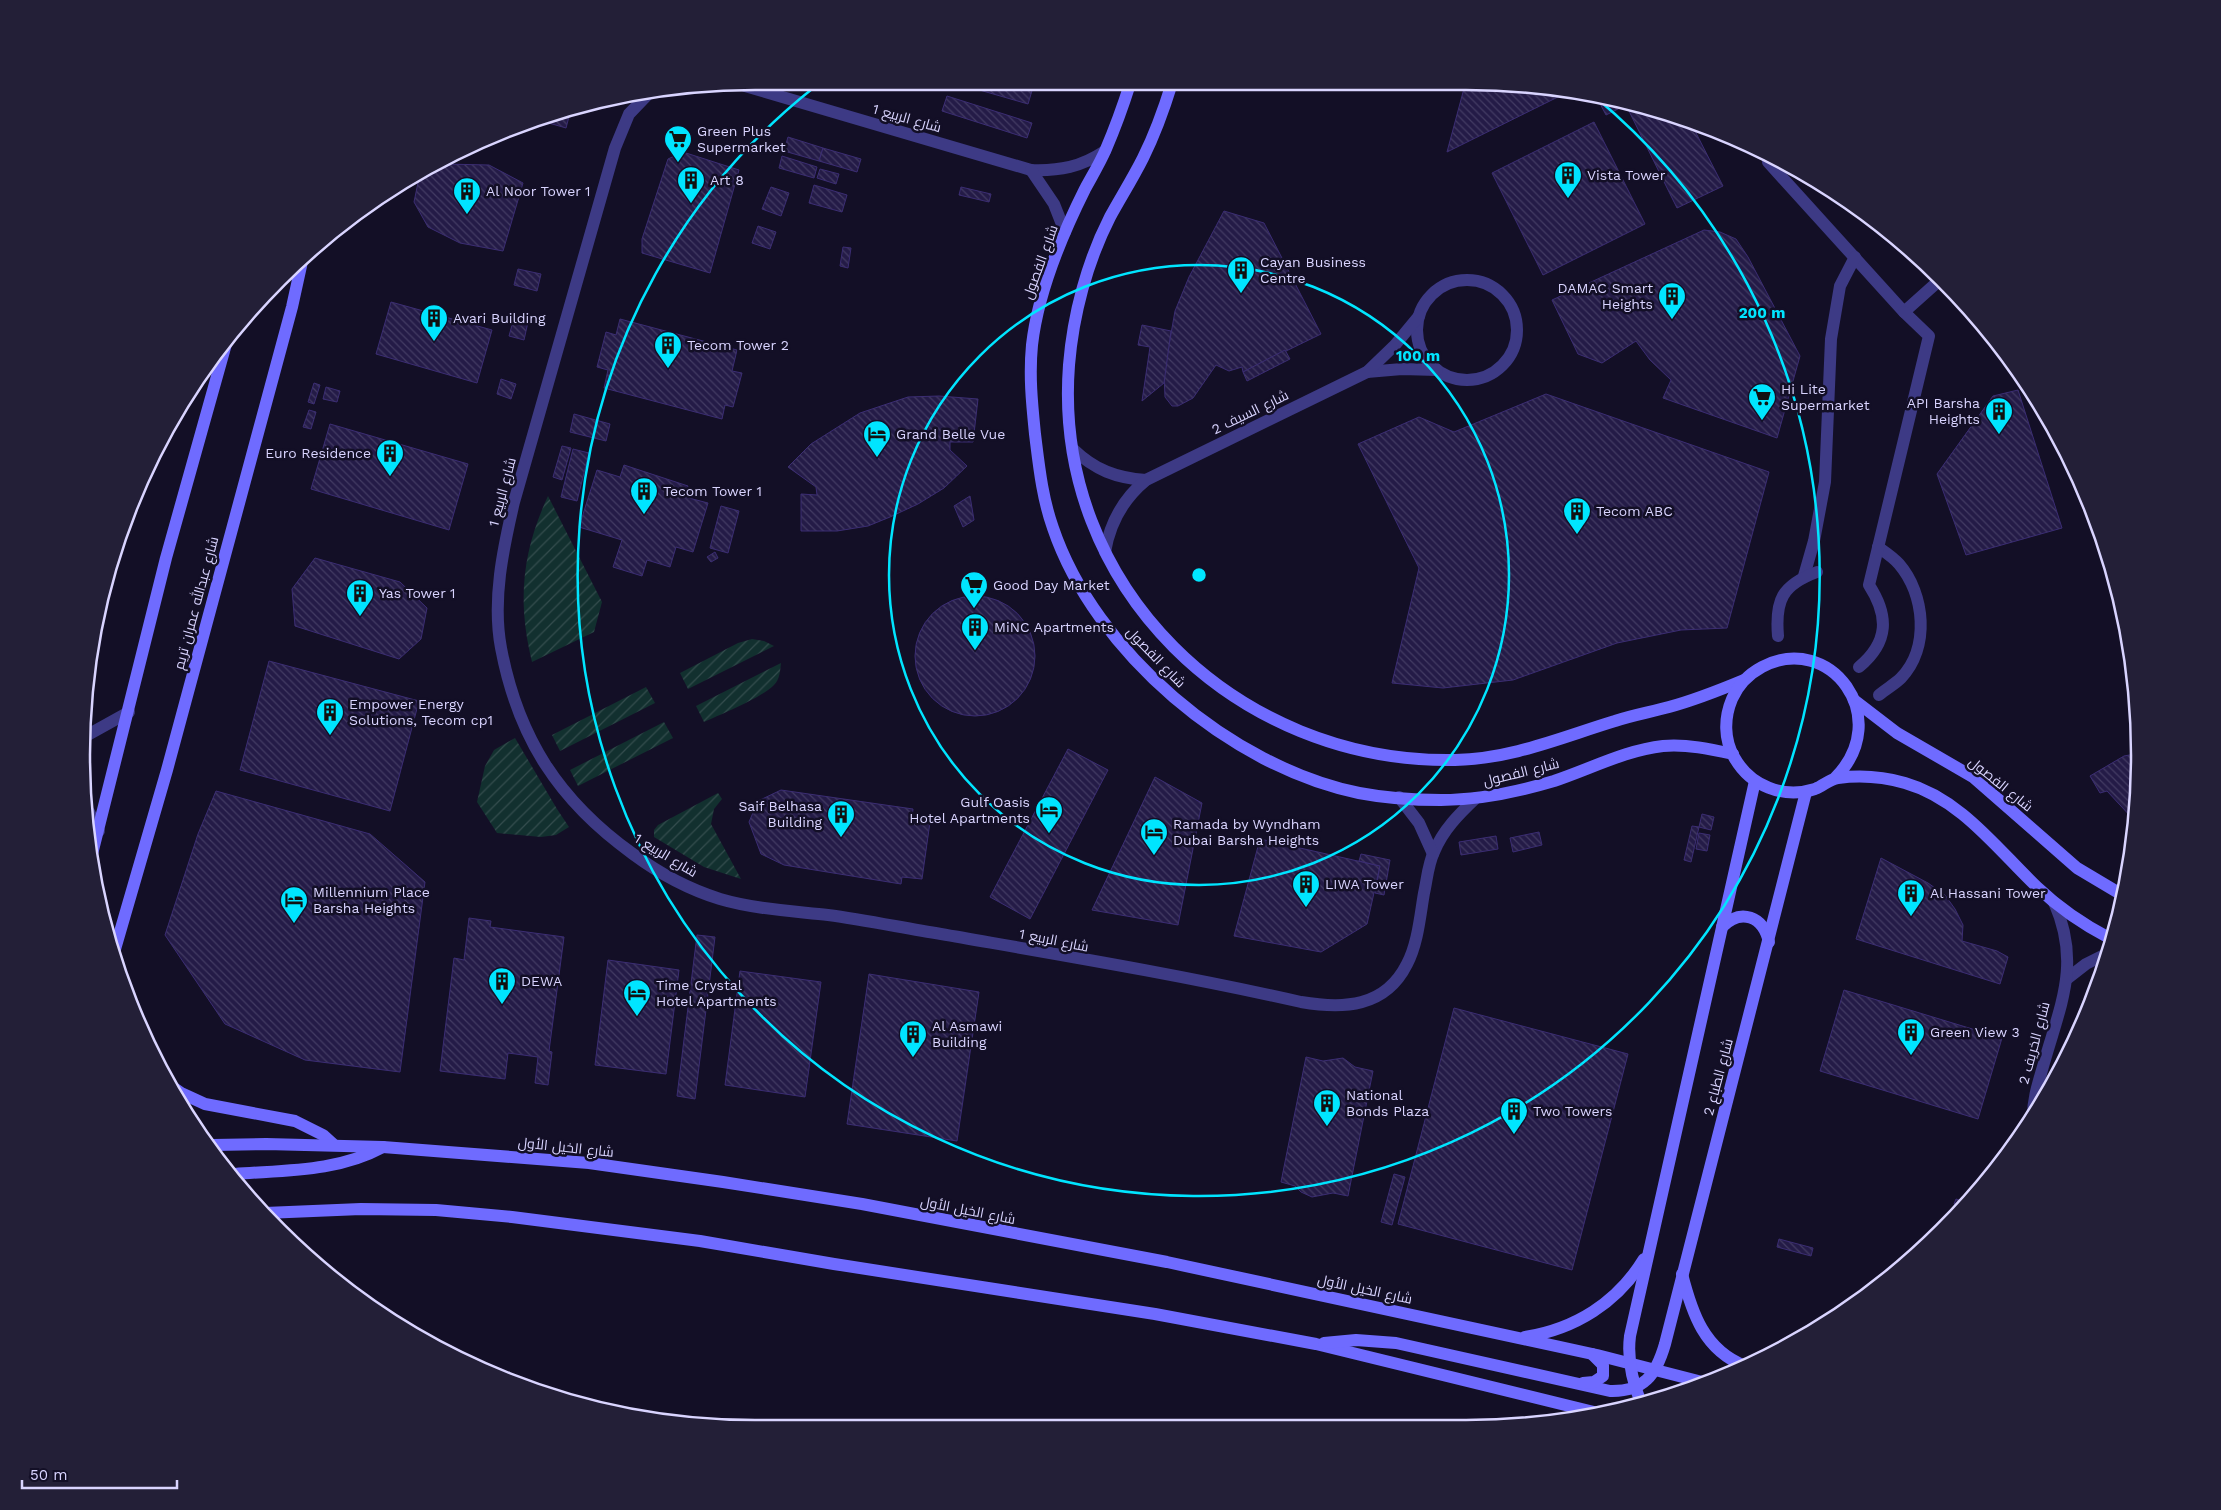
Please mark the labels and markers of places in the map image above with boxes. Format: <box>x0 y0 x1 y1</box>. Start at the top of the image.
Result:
place label: Green Plus Supermarket <box>697 123 786 155</box>
supermarket icon: Green Plus Supermarket <box>663 124 693 163</box>
building icon: Vista Tower <box>1553 160 1583 199</box>
building icon: Art 8 <box>676 165 706 204</box>
place label: Vista Tower <box>1587 167 1666 183</box>
place label: Art 8 <box>710 172 744 188</box>
building icon: Al Noor Tower 1 <box>452 176 482 215</box>
place label: Al Noor Tower 1 <box>486 183 591 199</box>
place label: Cayan Business Centre <box>1260 254 1366 286</box>
building icon: Cayan Business Centre <box>1226 255 1256 294</box>
place label: DAMAC Smart Heights <box>1557 280 1653 312</box>
building icon: DAMAC Smart Heights <box>1657 281 1687 320</box>
building icon: Avari Building <box>419 303 449 342</box>
place label: Avari Building <box>453 310 546 326</box>
building icon: Tecom Tower 2 <box>653 330 683 369</box>
place label: Tecom Tower 2 <box>687 337 789 353</box>
place label: Hi Lite Supermarket <box>1781 381 1870 413</box>
supermarket icon: Hi Lite Supermarket <box>1747 382 1777 421</box>
place label: API Barsha Heights <box>1907 395 1980 427</box>
building icon: API Barsha Heights <box>1984 396 2014 435</box>
hotel icon: Grand Belle Vue <box>862 419 892 458</box>
place label: Grand Belle Vue <box>896 426 1005 442</box>
building icon: Euro Residence <box>375 438 405 477</box>
place label: Euro Residence <box>265 445 371 461</box>
building icon: Tecom Tower 1 <box>629 476 659 515</box>
place label: Tecom Tower 1 <box>663 483 762 499</box>
building icon: Tecom ABC <box>1562 496 1592 535</box>
place label: Tecom ABC <box>1596 503 1673 519</box>
centre of rings <box>1190 566 1208 584</box>
supermarket icon: Good Day Market <box>959 570 989 609</box>
place label: Good Day Market <box>993 577 1110 593</box>
building icon: Yas Tower 1 <box>345 578 375 617</box>
place label: Yas Tower 1 <box>379 585 455 601</box>
building icon: MiNC Apartments <box>960 612 990 651</box>
place label: MiNC Apartments <box>994 619 1114 635</box>
place label: Empower Energy Solutions, Tecom cp1 <box>349 696 493 728</box>
building icon: Empower Energy Solutions, Tecom cp1 <box>315 697 345 736</box>
place label: Gulf Oasis Hotel Apartments <box>909 794 1030 826</box>
hotel icon: Gulf Oasis Hotel Apartments <box>1034 795 1064 834</box>
place label: Saif Belhasa Building <box>738 798 823 830</box>
building icon: Saif Belhasa Building <box>826 799 856 838</box>
place label: Ramada by Wyndham Dubai Barsha Heights <box>1173 816 1321 848</box>
hotel icon: Ramada by Wyndham Dubai Barsha Heights <box>1139 817 1169 856</box>
building icon: LIWA Tower <box>1291 869 1321 908</box>
place label: LIWA Tower <box>1325 876 1404 892</box>
building icon: Al Hassani Tower <box>1896 878 1926 917</box>
place label: Millennium Place Barsha Heights <box>313 884 430 916</box>
hotel icon: Millennium Place Barsha Heights <box>279 885 309 924</box>
place label: Al Hassani Tower <box>1930 885 2046 901</box>
building icon: DEWA <box>487 966 517 1005</box>
place label: DEWA <box>521 973 562 989</box>
place label: Time Crystal Hotel Apartments <box>656 977 777 1009</box>
hotel icon: Time Crystal Hotel Apartments <box>622 978 652 1017</box>
building icon: Green View 3 <box>1896 1017 1926 1056</box>
place label: Al Asmawi Building <box>932 1018 1002 1050</box>
building icon: Al Asmawi Building <box>898 1019 928 1058</box>
place label: Green View 3 <box>1930 1024 2020 1040</box>
place label: National Bonds Plaza <box>1346 1087 1429 1119</box>
building icon: National Bonds Plaza <box>1312 1088 1342 1127</box>
building icon: Two Towers <box>1499 1096 1529 1135</box>
place label: Two Towers <box>1533 1103 1612 1119</box>

